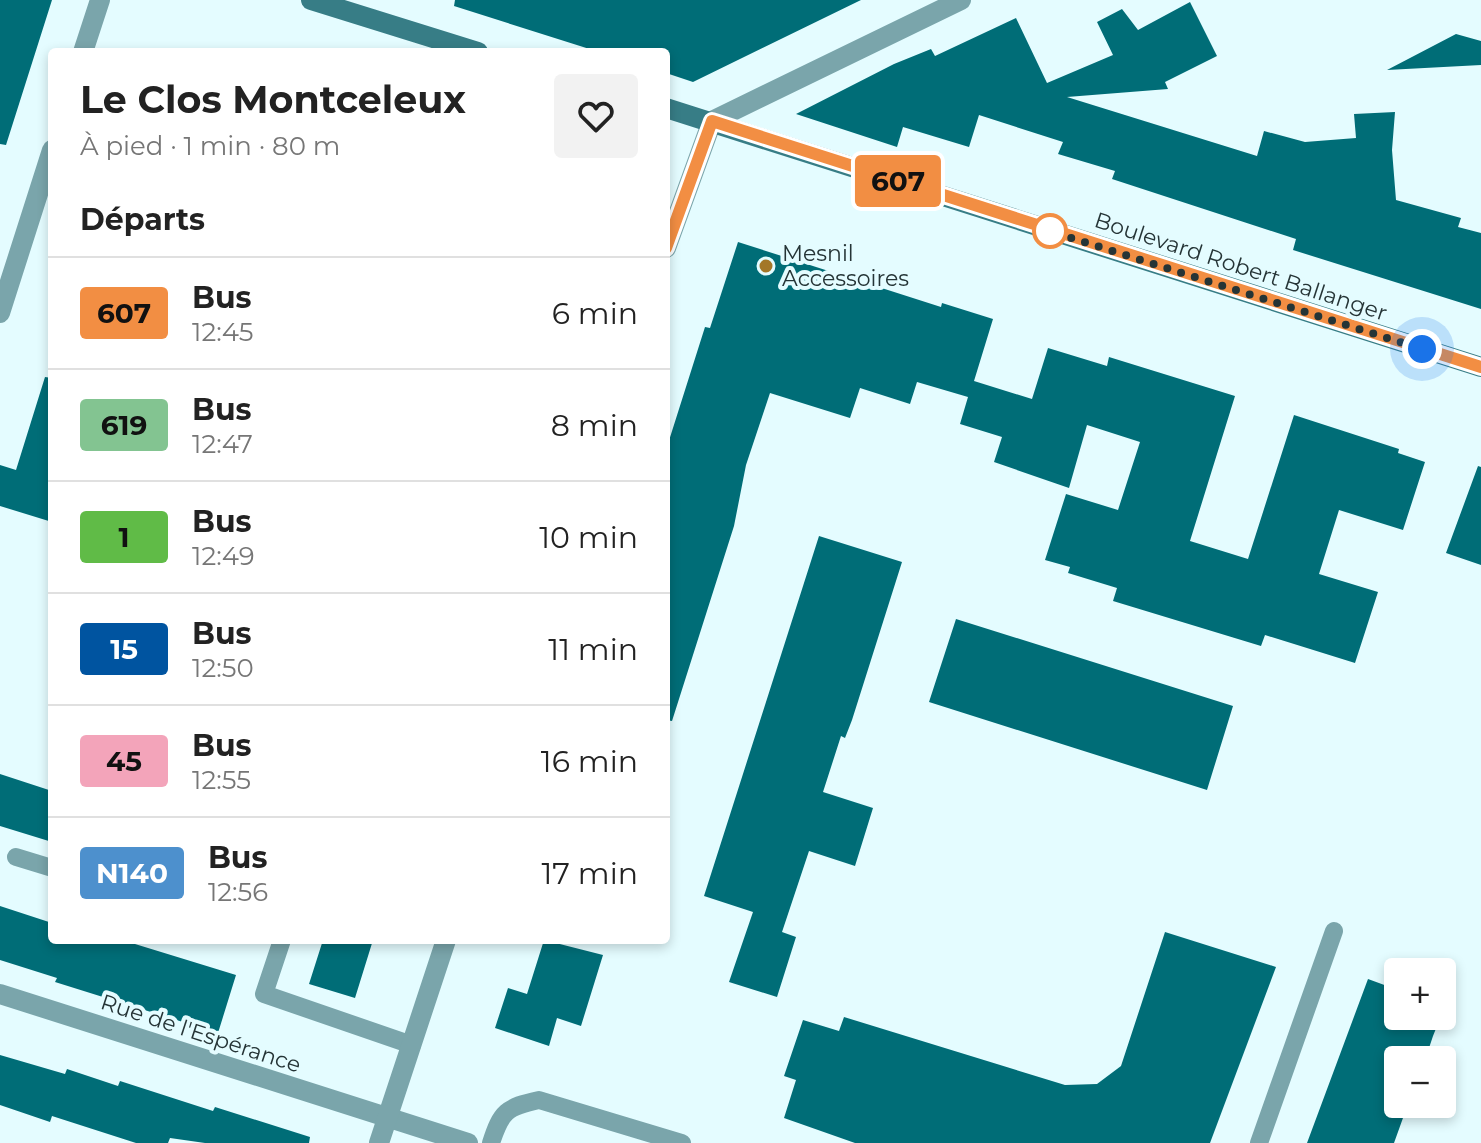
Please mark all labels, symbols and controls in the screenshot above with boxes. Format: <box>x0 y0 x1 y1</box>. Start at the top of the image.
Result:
button: heart <box>554 74 638 158</box>
text: Le Clos Montceleux <box>80 76 466 123</box>
text: À pied · 1 min · 80 m <box>80 130 340 162</box>
line badge: 607 <box>852 155 944 207</box>
text: 607 <box>871 164 925 198</box>
text: Départs <box>80 201 205 238</box>
street label: Boulevard Robert Ballanger <box>1091 206 1391 327</box>
unlabelled marker <box>1033 214 1067 248</box>
place label: Mesnil Accessoires <box>782 240 909 292</box>
marker: Mesnil Accessoires <box>757 257 775 275</box>
text: Bus <box>192 279 252 316</box>
text: 6 min <box>552 295 638 332</box>
text: 607 <box>97 296 151 330</box>
text: 12:45 <box>192 316 254 348</box>
your location <box>1402 329 1442 369</box>
text: Bus <box>192 391 252 428</box>
text: 8 min <box>551 407 638 444</box>
text: 619 <box>101 408 147 442</box>
text: 12:47 <box>192 428 253 460</box>
text: Bus <box>192 503 252 540</box>
text: 10 min <box>539 519 638 556</box>
text: 1 <box>119 520 129 554</box>
text: 12:49 <box>192 540 255 572</box>
text: Bus <box>192 615 252 652</box>
text: 11 min <box>548 631 638 668</box>
text: 15 <box>110 632 138 666</box>
text: 12:50 <box>192 652 254 684</box>
text: Bus <box>192 727 252 764</box>
text: 16 min <box>541 743 638 780</box>
text: 45 <box>106 744 142 778</box>
text: 12:55 <box>192 764 251 796</box>
text: Bus <box>208 839 267 876</box>
text: 17 min <box>541 855 638 892</box>
text: N140 <box>96 856 168 890</box>
text: 12:56 <box>208 876 268 908</box>
map controls <box>1384 958 1456 1118</box>
button: + <box>1384 958 1456 1030</box>
street label: Rue de l'Espérance <box>97 988 304 1079</box>
button: − <box>1384 1046 1456 1118</box>

